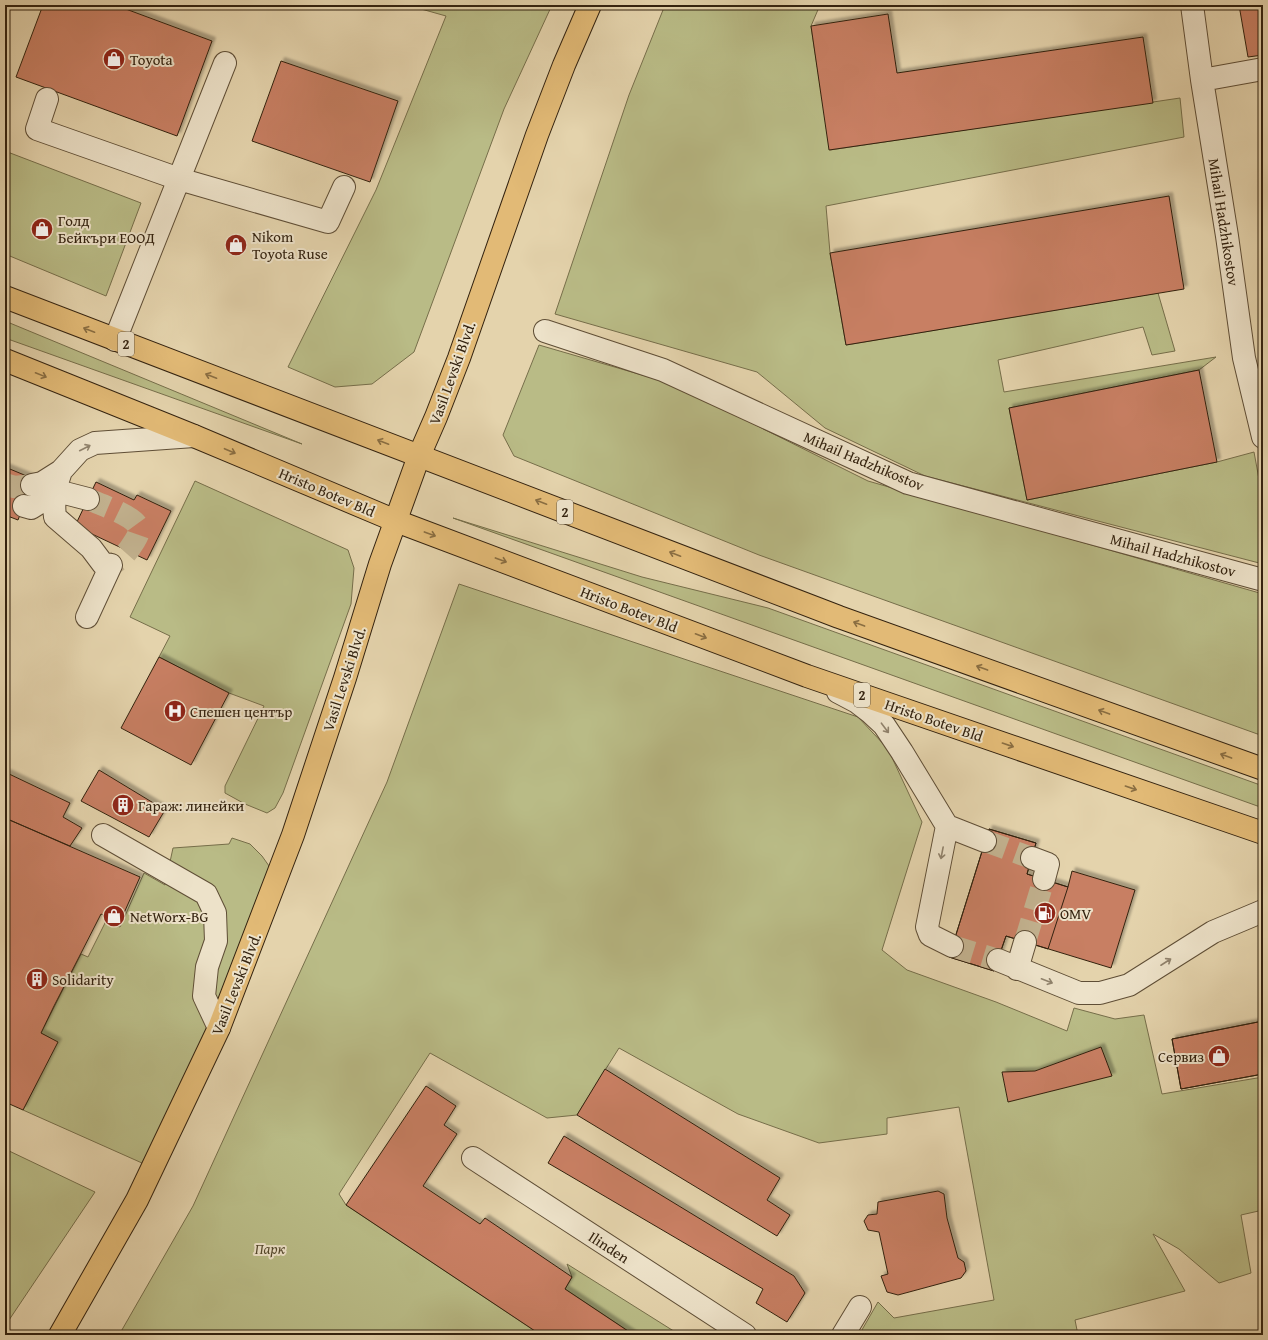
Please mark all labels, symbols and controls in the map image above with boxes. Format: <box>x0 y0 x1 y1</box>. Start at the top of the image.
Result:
shop icon: Toyota <box>101 46 127 72</box>
place label: Toyota <box>130 49 173 70</box>
street label: Mihail Hadzhikostov <box>1204 157 1245 288</box>
place label: Голд Бейкъри ЕООД <box>58 210 155 248</box>
shop icon: Голд Бейкъри ЕООД <box>29 216 55 242</box>
place label: Nikom Toyota Ruse <box>252 226 328 264</box>
shop icon: Nikom Toyota Ruse <box>223 232 249 258</box>
street label: Vasil Levski Blvd. <box>424 318 480 428</box>
one-way arrow <box>84 325 96 333</box>
road number: 2 <box>118 332 134 356</box>
one-way arrow <box>35 371 47 379</box>
one-way arrow <box>205 372 217 380</box>
street label: Mihail Hadzhikostov <box>801 426 928 496</box>
one-way arrow <box>378 438 390 446</box>
one-way arrow <box>79 444 91 451</box>
one-way arrow <box>224 448 236 456</box>
street label: Hristo Botev Bld <box>276 462 378 522</box>
one-way arrow <box>535 498 547 506</box>
road number: 2 <box>557 500 573 524</box>
street label: Mihail Hadzhikostov <box>1108 528 1239 582</box>
one-way arrow <box>424 531 436 539</box>
one-way arrow <box>669 550 681 558</box>
one-way arrow <box>495 557 507 565</box>
street label: Hristo Botev Bld <box>577 581 681 637</box>
one-way arrow <box>853 620 866 627</box>
street label: Vasil Levski Blvd. <box>317 624 371 734</box>
one-way arrow <box>695 632 707 640</box>
one-way arrow <box>975 664 988 671</box>
road number: 2 <box>854 683 870 707</box>
street label: Hristo Botev Bld <box>882 693 986 747</box>
hospital icon: Спешен център <box>162 698 188 724</box>
place label: Спешен център <box>190 701 292 722</box>
one-way arrow <box>1098 707 1110 715</box>
one-way arrow <box>881 722 889 733</box>
one-way arrow <box>1002 742 1015 749</box>
one-way arrow <box>1221 751 1233 759</box>
one-way arrow <box>1125 784 1137 792</box>
building icon: Гараж: линейки <box>110 792 136 818</box>
place label: Гараж: линейки <box>138 795 244 816</box>
one-way arrow <box>937 846 945 859</box>
fuel station icon: OMV <box>1032 900 1058 926</box>
shop icon: NetWorx-BG <box>101 903 127 929</box>
place label: OMV <box>1060 903 1091 924</box>
place label: NetWorx-BG <box>130 906 208 927</box>
street label: Vasil Levski Blvd. <box>206 930 266 1038</box>
one-way arrow <box>1161 957 1172 966</box>
building icon: Solidarity <box>24 966 50 992</box>
place label: Solidarity <box>52 969 114 990</box>
one-way arrow <box>1040 977 1052 985</box>
shop icon: Сервиз <box>1206 1043 1232 1069</box>
place label: Сервиз <box>1158 1046 1204 1067</box>
street label: Ilinden <box>584 1226 634 1268</box>
park label: Парк <box>255 1238 286 1259</box>

